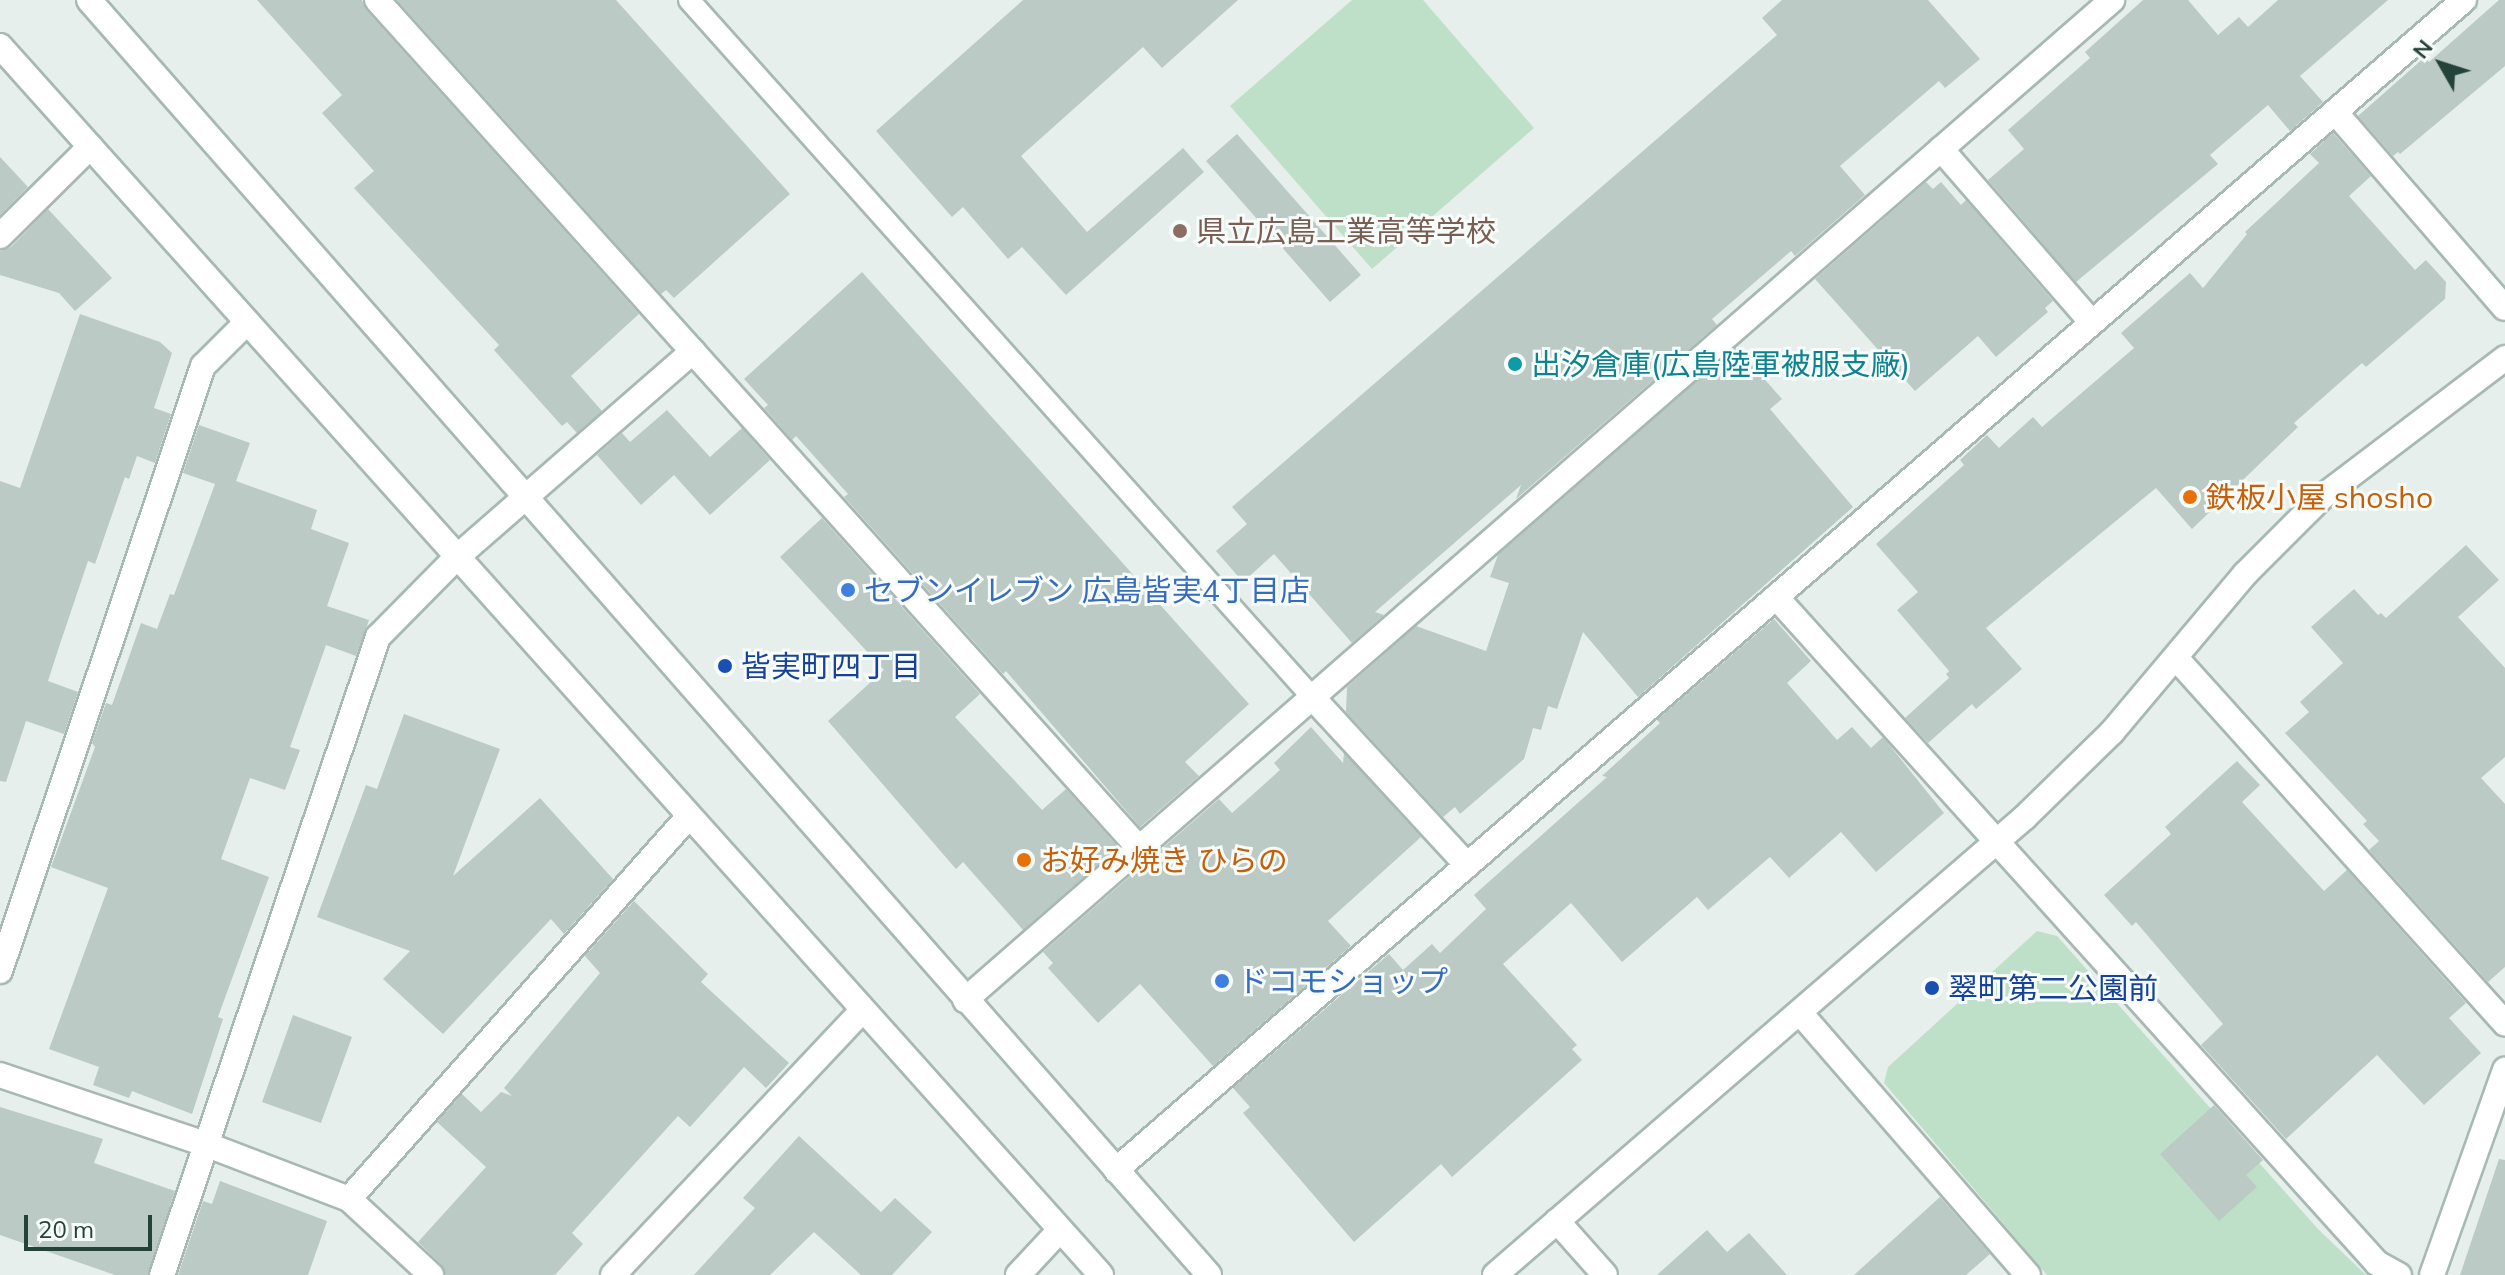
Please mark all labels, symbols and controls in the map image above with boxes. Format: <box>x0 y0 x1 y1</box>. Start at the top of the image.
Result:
north arrow <box>2401 24 2481 104</box>
text: N <box>2406 34 2438 64</box>
place label: 県立広島工業高等学校 <box>1196 213 1496 249</box>
marker: 県立広島工業高等学校 <box>1171 222 1189 240</box>
place label: 出汐倉庫(広島陸軍被服支廠) <box>1531 346 1910 382</box>
marker: 出汐倉庫(広島陸軍被服支廠) <box>1506 355 1524 373</box>
place label: 鉄板小屋 shosho <box>2206 479 2433 515</box>
marker: 鉄板小屋 shosho <box>2181 488 2199 506</box>
place label: セブンイレブン 広島皆実4丁目店 <box>864 572 1310 608</box>
marker: セブンイレブン 広島皆実4丁目店 <box>839 581 857 599</box>
place label: 皆実町四丁目 <box>741 648 921 684</box>
marker: 皆実町四丁目 <box>716 657 734 675</box>
place label: お好み焼き ひらの <box>1040 842 1288 878</box>
marker: お好み焼き ひらの <box>1015 851 1033 869</box>
place label: ドコモショップ <box>1238 963 1448 999</box>
place label: 翠町第二公園前 <box>1948 970 2158 1006</box>
marker: ドコモショップ <box>1213 972 1231 990</box>
marker: 翠町第二公園前 <box>1923 979 1941 997</box>
scale bar <box>28 1199 156 1249</box>
text: 20 m <box>38 1214 94 1244</box>

